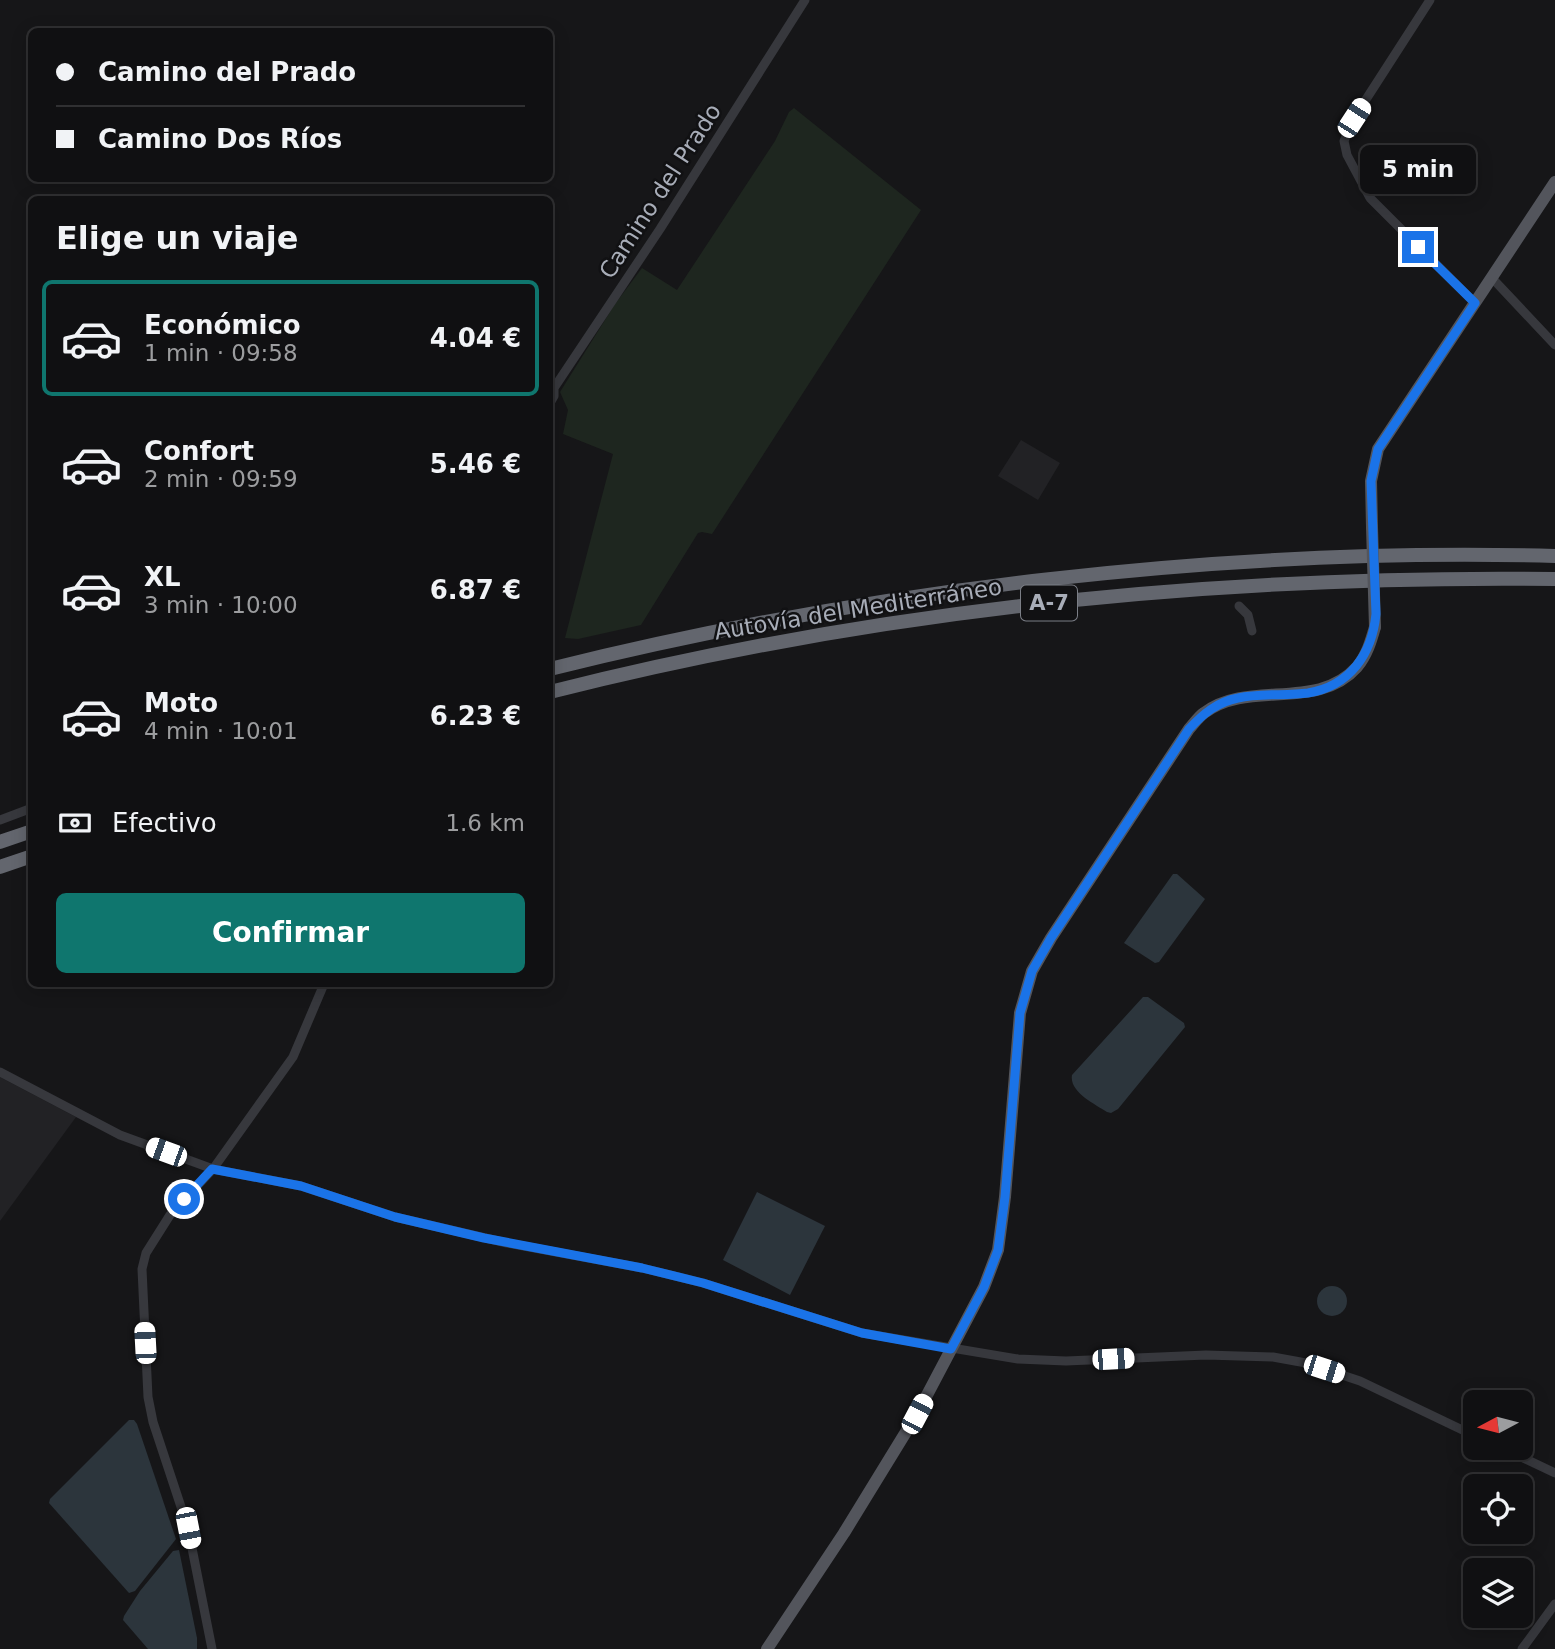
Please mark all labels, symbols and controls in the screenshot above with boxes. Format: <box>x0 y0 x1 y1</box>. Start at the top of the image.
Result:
text: Camino del Prado <box>98 57 356 87</box>
car <box>1334 95 1375 141</box>
street label: Camino del Prado <box>594 99 726 283</box>
text: Camino Dos Ríos <box>98 124 342 154</box>
callout: 5 min <box>1360 146 1476 194</box>
text: 5 min <box>1382 156 1454 182</box>
text: Elige un viaje <box>56 219 298 257</box>
route end <box>1402 231 1434 263</box>
icon: car <box>60 307 123 370</box>
text: Económico <box>144 310 301 340</box>
text: 4.04 € <box>430 323 521 353</box>
text: 1 min · 09:58 <box>144 340 298 366</box>
icon: car <box>60 433 123 496</box>
text: Confort <box>144 436 254 466</box>
text: 5.46 € <box>430 449 521 479</box>
text: 2 min · 09:59 <box>144 466 298 492</box>
icon: car <box>60 559 123 622</box>
text: XL <box>144 562 181 592</box>
street label: Autovía del Mediterráneo <box>712 573 1004 645</box>
text: 6.87 € <box>430 575 521 605</box>
road number: A-7 <box>1021 586 1077 620</box>
text: 3 min · 10:00 <box>144 592 298 618</box>
icon: car <box>60 685 123 748</box>
text: Moto <box>144 688 218 718</box>
text: 6.23 € <box>430 701 521 731</box>
text: 4 min · 10:01 <box>144 718 298 744</box>
icon: cash <box>56 804 94 842</box>
text: Efectivo <box>112 808 217 838</box>
text: 1.6 km <box>445 810 525 836</box>
button: Confirmar <box>56 893 525 973</box>
car <box>143 1135 190 1169</box>
route start <box>168 1183 200 1215</box>
car <box>134 1321 157 1365</box>
car <box>1092 1347 1135 1371</box>
car <box>1301 1353 1348 1385</box>
north arrow <box>1463 1390 1533 1460</box>
map controls <box>1463 1390 1533 1628</box>
car <box>898 1391 937 1437</box>
button: locate <box>1463 1474 1533 1544</box>
car <box>174 1505 203 1551</box>
button: layers <box>1463 1558 1533 1628</box>

